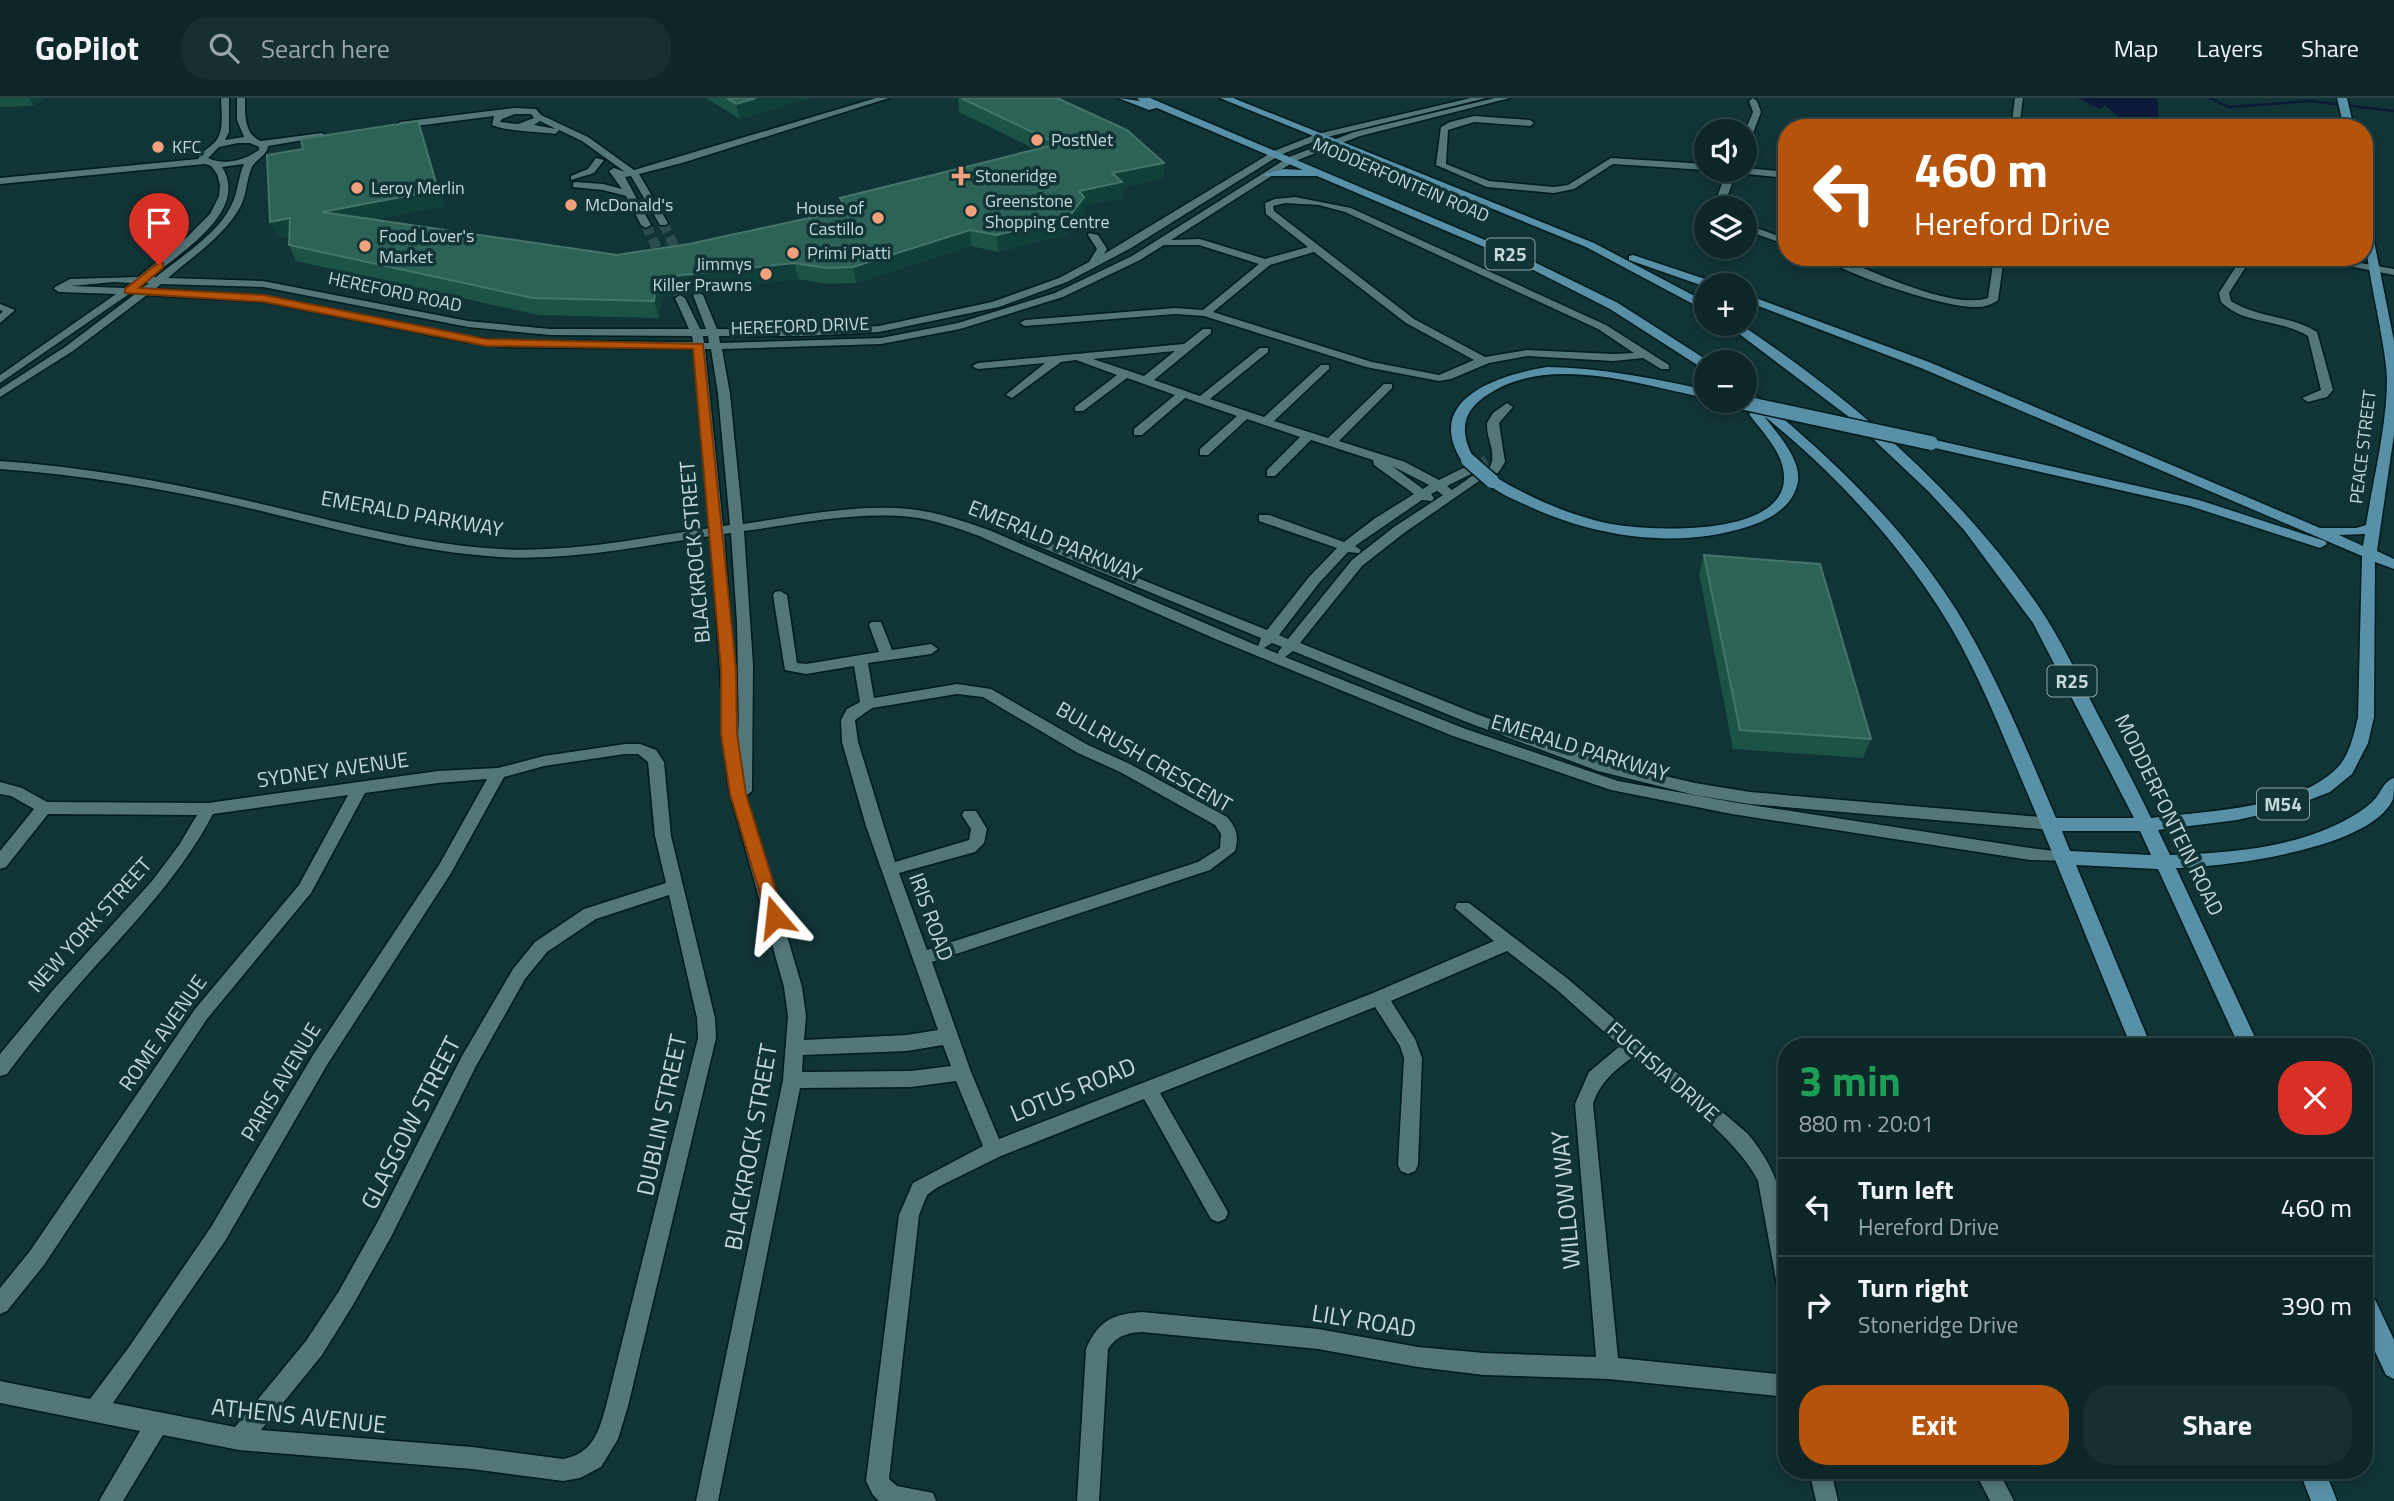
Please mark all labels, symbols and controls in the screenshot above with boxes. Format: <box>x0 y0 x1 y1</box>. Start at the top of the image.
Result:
search box <box>181 17 671 80</box>
text: GoPilot <box>35 23 139 73</box>
icon: search <box>205 29 243 67</box>
text: Search here <box>261 29 390 68</box>
text: Map <box>2114 30 2159 66</box>
text: Layers <box>2197 30 2263 66</box>
text: Share <box>2301 30 2359 66</box>
map controls <box>1694 119 1757 413</box>
button: sound <box>1694 119 1757 182</box>
place label: PostNet <box>1051 126 1114 153</box>
street label: MODDERFONTEIN ROAD <box>1309 130 1494 229</box>
text: 460 m <box>1914 131 2048 206</box>
marker: PostNet <box>1029 132 1045 148</box>
place label: KFC <box>172 133 202 160</box>
marker: KFC <box>150 139 166 155</box>
icon: left <box>1799 147 1890 238</box>
place label: Stoneridge <box>975 162 1057 189</box>
marker: Stoneridge <box>953 168 969 184</box>
place label: Leroy Merlin <box>371 174 465 201</box>
marker: Leroy Merlin <box>349 180 365 196</box>
place label: Greenstone Shopping Centre <box>985 187 1110 235</box>
place label: McDonald's <box>585 191 673 218</box>
pin <box>129 193 189 265</box>
place label: House of Castillo <box>796 194 864 242</box>
button: layers <box>1694 196 1757 259</box>
marker: McDonald's <box>563 197 579 213</box>
text: Hereford Drive <box>1914 199 2110 247</box>
marker: Greenstone Shopping Centre <box>963 203 979 219</box>
icon: arrive <box>140 204 178 242</box>
marker: House of Castillo <box>870 210 886 226</box>
place label: Food Lover's Market <box>379 222 474 270</box>
marker: Food Lover's Market <box>357 238 373 254</box>
road number: R25 <box>1486 238 1534 270</box>
place label: Primi Piatti <box>807 239 891 266</box>
marker: Primi Piatti <box>785 245 801 261</box>
place label: Jimmys Killer Prawns <box>653 250 752 298</box>
street label: HEREFORD ROAD <box>326 264 464 319</box>
marker: Jimmys Killer Prawns <box>758 266 774 282</box>
button: + <box>1694 273 1757 336</box>
street label: HEREFORD DRIVE <box>730 310 870 341</box>
button: − <box>1694 350 1757 413</box>
street label: PEACE STREET <box>2342 388 2383 505</box>
street label: BLACKROCK STREET <box>670 460 718 645</box>
street label: EMERALD PARKWAY <box>319 481 507 545</box>
street label: EMERALD PARKWAY <box>964 491 1148 590</box>
road number: R25 <box>2048 666 2096 696</box>
street label: BULLRUSH CRESCENT <box>1050 693 1239 820</box>
street label: EMERALD PARKWAY <box>1487 705 1674 790</box>
street label: MODDERFONTEIN ROAD <box>2107 708 2233 921</box>
street label: SYDNEY AVENUE <box>255 743 411 795</box>
road number: M54 <box>2257 789 2309 820</box>
street label: NEW YORK STREET <box>20 849 159 999</box>
street label: IRIS ROAD <box>901 868 963 965</box>
position arrow <box>738 880 812 954</box>
street label: ROME AVENUE <box>110 968 214 1097</box>
street label: FUCHSIA DRIVE <box>1601 1013 1727 1129</box>
street label: PARIS AVENUE <box>232 1016 328 1147</box>
street label: GLASGOW STREET <box>351 1029 469 1215</box>
street label: DUBLIN STREET <box>626 1030 696 1199</box>
street label: BLACKROCK STREET <box>714 1040 786 1253</box>
street label: LOTUS ROAD <box>1004 1047 1141 1131</box>
text: 3 min <box>1799 1048 1901 1112</box>
button: close <box>2278 1061 2352 1135</box>
text: 880 m · 20:01 <box>1799 1106 1934 1141</box>
street label: WILLOW WAY <box>1541 1129 1589 1271</box>
text: Turn left <box>1858 1170 1953 1209</box>
icon: left <box>1799 1188 1837 1226</box>
text: 460 m <box>2281 1188 2352 1227</box>
text: Hereford Drive <box>1858 1209 1999 1244</box>
text: Turn right <box>1858 1268 1969 1307</box>
icon: right <box>1799 1286 1837 1324</box>
text: 390 m <box>2281 1286 2352 1325</box>
street label: LILY ROAD <box>1309 1294 1419 1346</box>
text: Stoneridge Drive <box>1858 1307 2018 1342</box>
button: Exit <box>1799 1385 2069 1465</box>
button: Share <box>2083 1385 2352 1465</box>
street label: ATHENS AVENUE <box>210 1388 388 1442</box>

